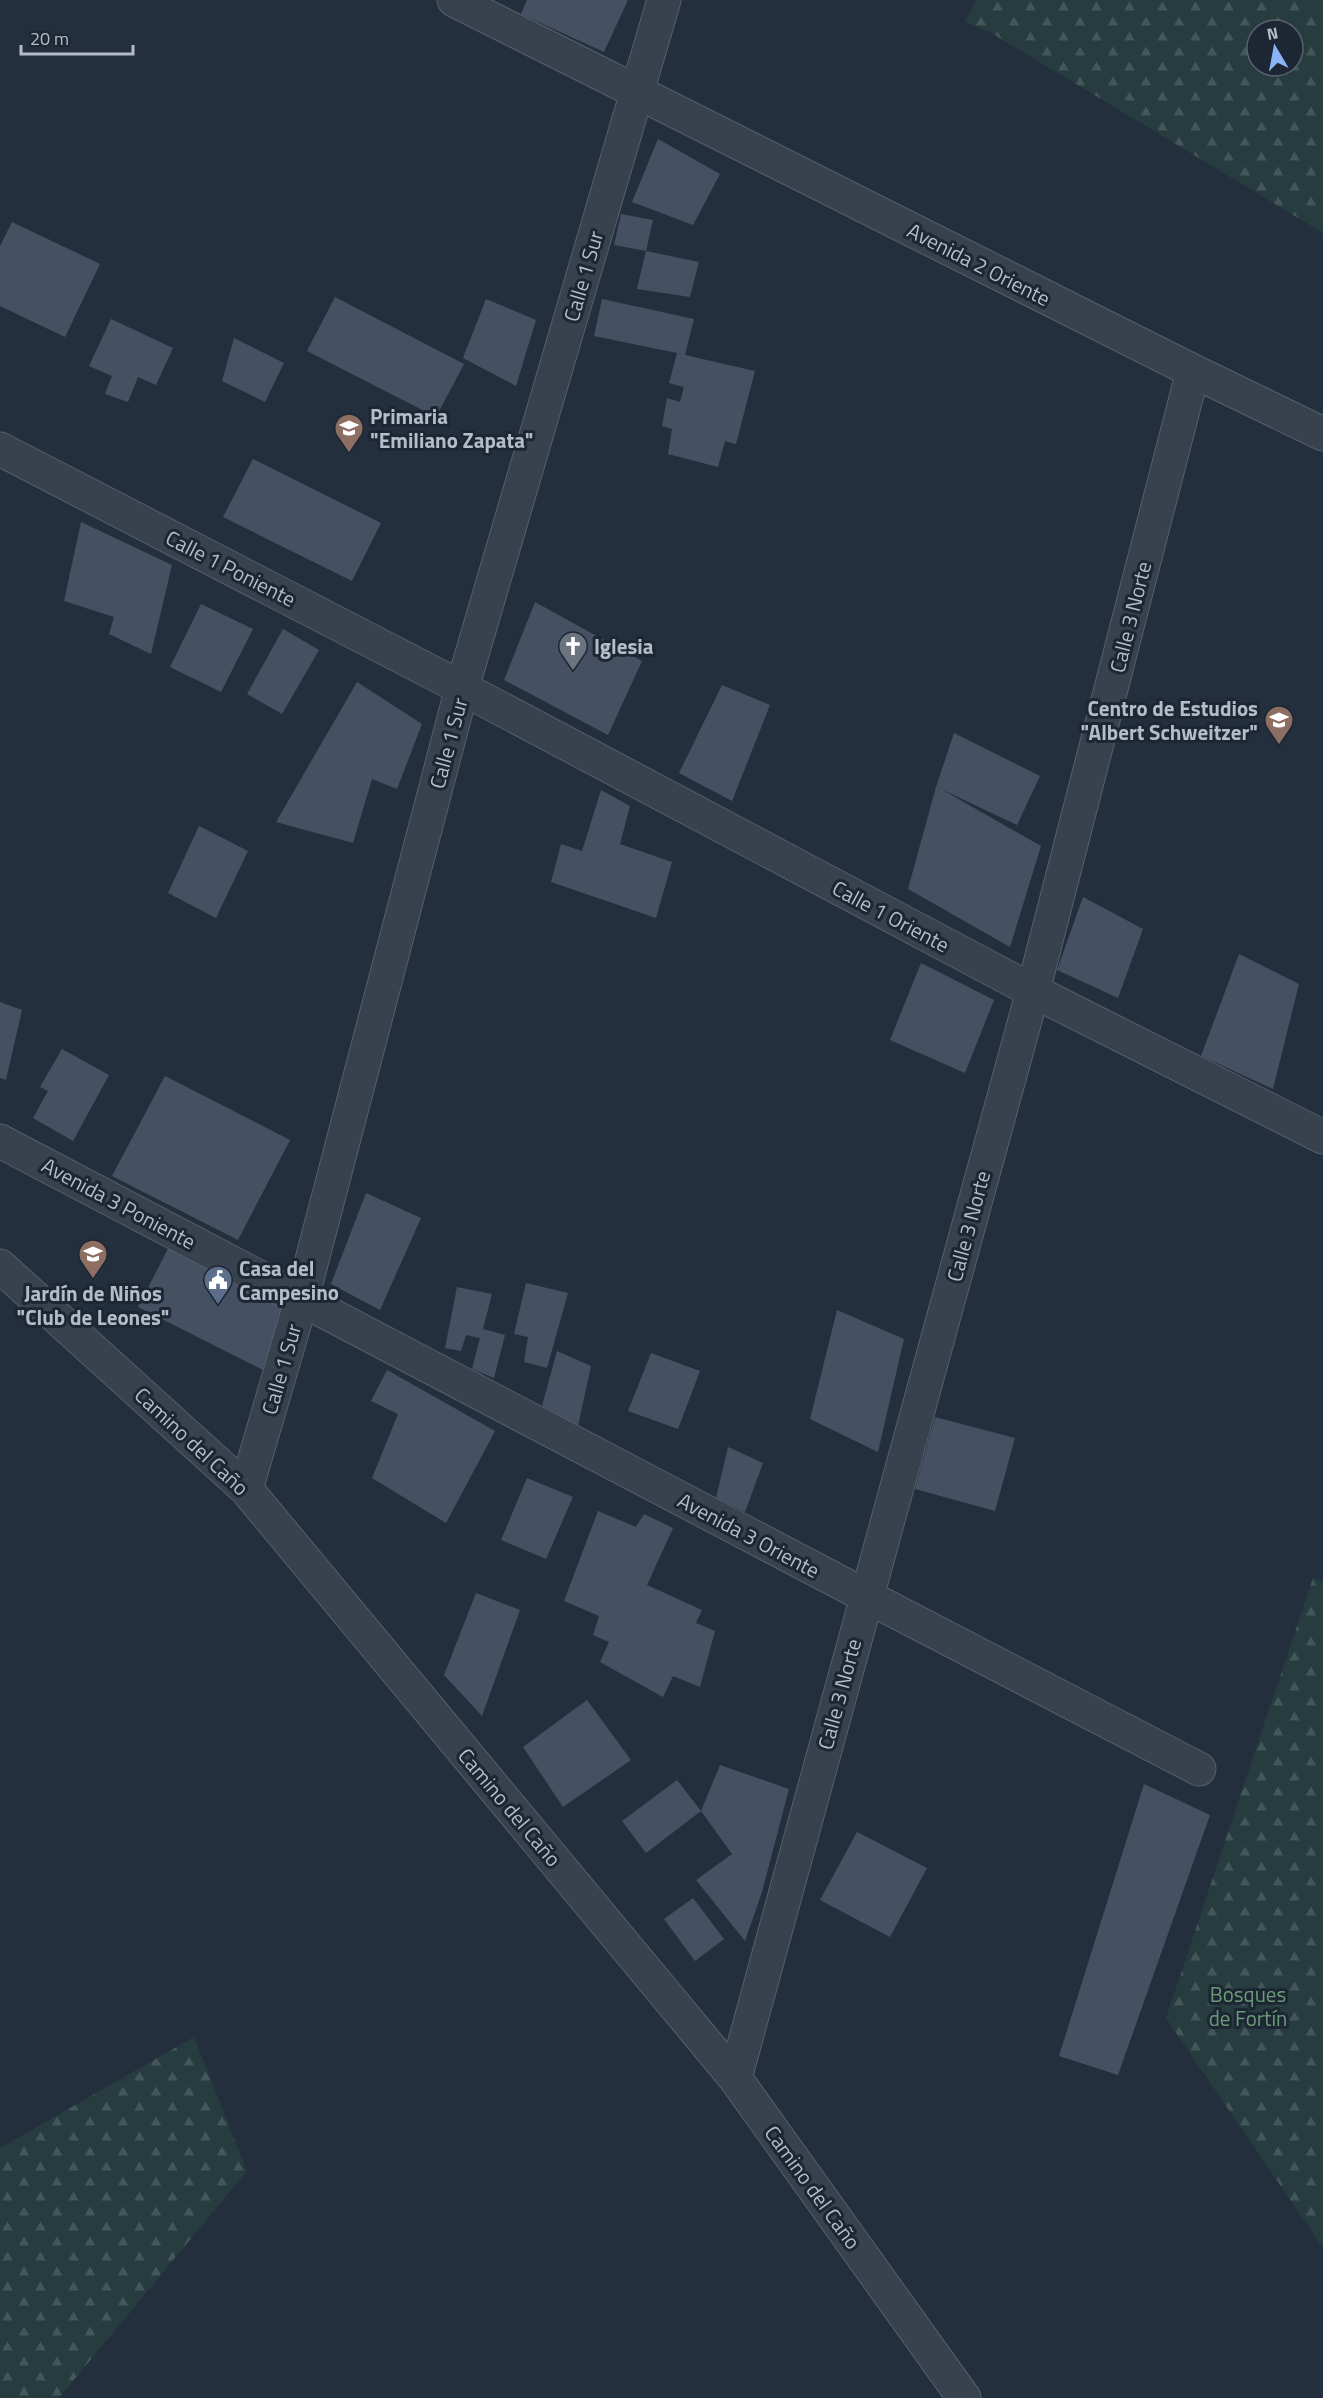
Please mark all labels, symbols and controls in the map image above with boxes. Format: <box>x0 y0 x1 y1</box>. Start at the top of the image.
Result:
scale bar <box>21 18 134 56</box>
north arrow <box>1245 18 1305 78</box>
text: N <box>1265 20 1280 46</box>
text: 20 m <box>30 25 69 52</box>
street label: Avenida 2 Oriente <box>902 214 1056 314</box>
street label: Calle 1 Sur <box>555 227 611 325</box>
place label: Primaria "Emiliano Zapata" <box>370 400 533 456</box>
school or university icon: Primaria "Emiliano Zapata" <box>333 412 365 454</box>
street label: Calle 1 Poniente <box>160 521 302 615</box>
street label: Calle 3 Norte <box>1101 558 1159 676</box>
church icon: Iglesia <box>557 630 589 672</box>
place label: Iglesia <box>594 630 654 662</box>
place label: Centro de Estudios "Albert Schweitzer" <box>1080 692 1258 748</box>
street label: Calle 1 Sur <box>421 694 475 792</box>
school or university icon: Centro de Estudios "Albert Schweitzer" <box>1263 704 1295 746</box>
street label: Calle 1 Oriente <box>827 872 955 960</box>
street label: Avenida 3 Poniente <box>36 1149 202 1257</box>
street label: Calle 3 Norte <box>938 1167 998 1285</box>
school or university icon: Jardín de Niños "Club de Leones" <box>77 1238 109 1280</box>
place label: Casa del Campesino <box>239 1252 339 1308</box>
public building icon: Casa del Campesino <box>202 1264 234 1306</box>
place label: Jardín de Niños "Club de Leones" <box>17 1277 169 1333</box>
street label: Calle 1 Sur <box>253 1320 309 1418</box>
street label: Camino del Caño <box>127 1379 257 1503</box>
street label: Avenida 3 Oriente <box>672 1484 826 1586</box>
street label: Calle 3 Norte <box>809 1635 869 1753</box>
street label: Camino del Caño <box>451 1741 569 1873</box>
park label: Bosques de Fortín <box>1209 1978 1287 2034</box>
street label: Camino del Caño <box>757 2118 869 2256</box>

